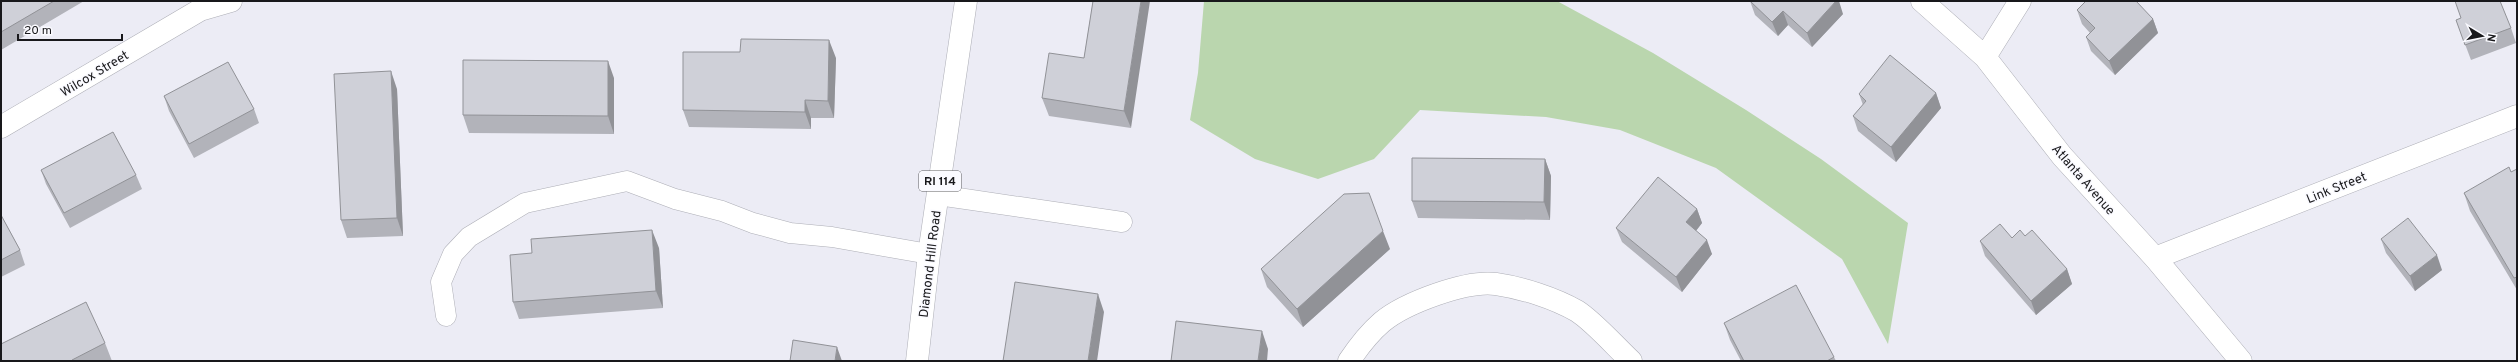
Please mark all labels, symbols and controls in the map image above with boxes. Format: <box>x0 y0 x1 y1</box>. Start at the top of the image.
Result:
scale bar <box>18 16 122 42</box>
north arrow <box>2462 16 2502 56</box>
text: 20 m <box>24 23 52 39</box>
text: N <box>2483 32 2498 43</box>
street label: Wilcox Street <box>58 48 132 101</box>
street label: Atlanta Avenue <box>2047 142 2118 219</box>
street label: Link Street <box>2304 169 2369 208</box>
road number: RI 114 <box>919 171 961 191</box>
street label: Diamond Hill Road <box>916 210 945 319</box>

